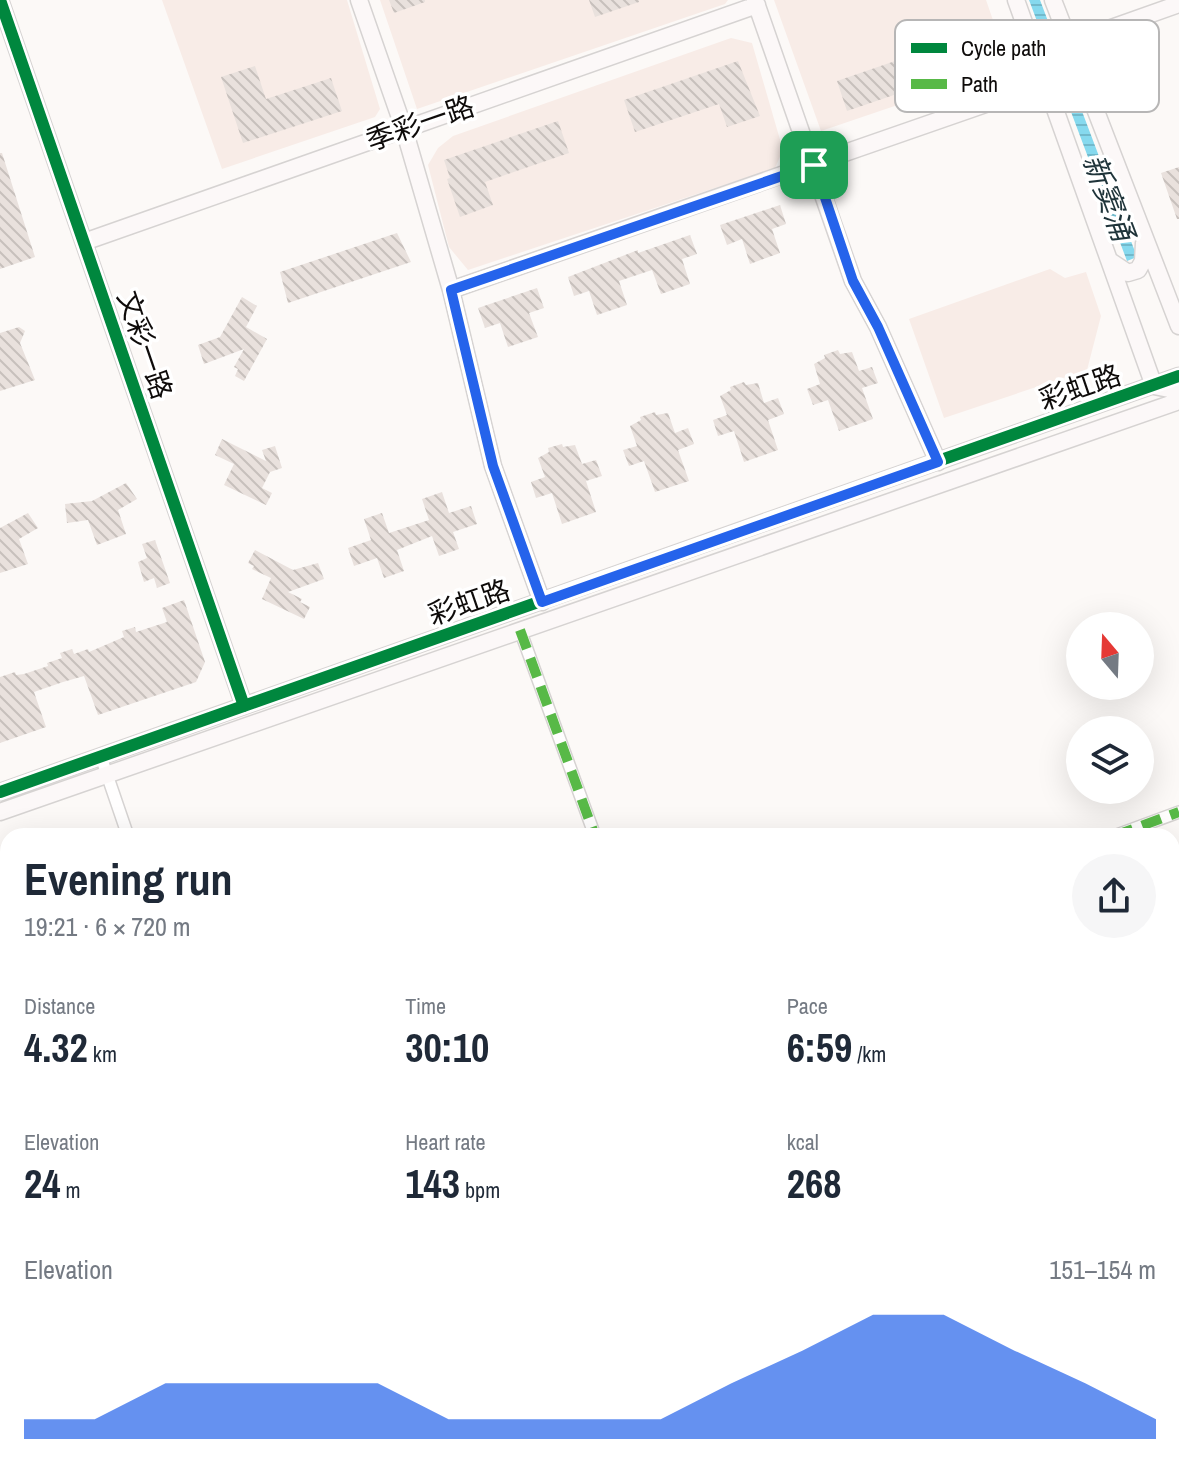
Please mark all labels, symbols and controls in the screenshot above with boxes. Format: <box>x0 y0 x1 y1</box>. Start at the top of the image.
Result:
legend <box>895 20 1159 112</box>
text: Cycle path <box>961 33 1046 63</box>
text: Path <box>961 69 998 99</box>
street label: 季彩一路 <box>361 87 479 159</box>
pin <box>780 131 848 199</box>
icon: arrive <box>792 143 836 187</box>
water label: 新窦涌 <box>1074 148 1145 249</box>
street label: 文彩一路 <box>109 286 181 404</box>
street label: 彩虹路 <box>1034 355 1126 419</box>
street label: 彩虹路 <box>423 570 515 634</box>
north arrow <box>1066 612 1154 700</box>
map controls <box>1066 612 1154 804</box>
button: layers <box>1066 716 1154 804</box>
text: Evening run <box>24 849 233 909</box>
button: share <box>1072 854 1156 938</box>
text: 19:21 · 6 × 720 m <box>24 909 191 944</box>
text: Distance <box>24 991 95 1021</box>
text: Time <box>405 991 446 1021</box>
text: Pace <box>787 991 828 1021</box>
text: 4.32 <box>24 1021 88 1074</box>
text: 30:10 <box>405 1021 489 1074</box>
text: 6:59 <box>787 1021 852 1074</box>
text: km <box>88 1039 117 1069</box>
text: /km <box>852 1039 886 1069</box>
text: Elevation <box>24 1127 99 1157</box>
text: Heart rate <box>405 1127 486 1157</box>
text: kcal <box>787 1127 819 1157</box>
text: 24 <box>24 1157 60 1210</box>
text: 143 <box>405 1157 460 1210</box>
text: 268 <box>787 1157 841 1210</box>
text: m <box>60 1175 81 1205</box>
text: bpm <box>460 1175 500 1205</box>
text: Elevation <box>24 1252 113 1287</box>
text: 151–154 m <box>1049 1252 1156 1287</box>

